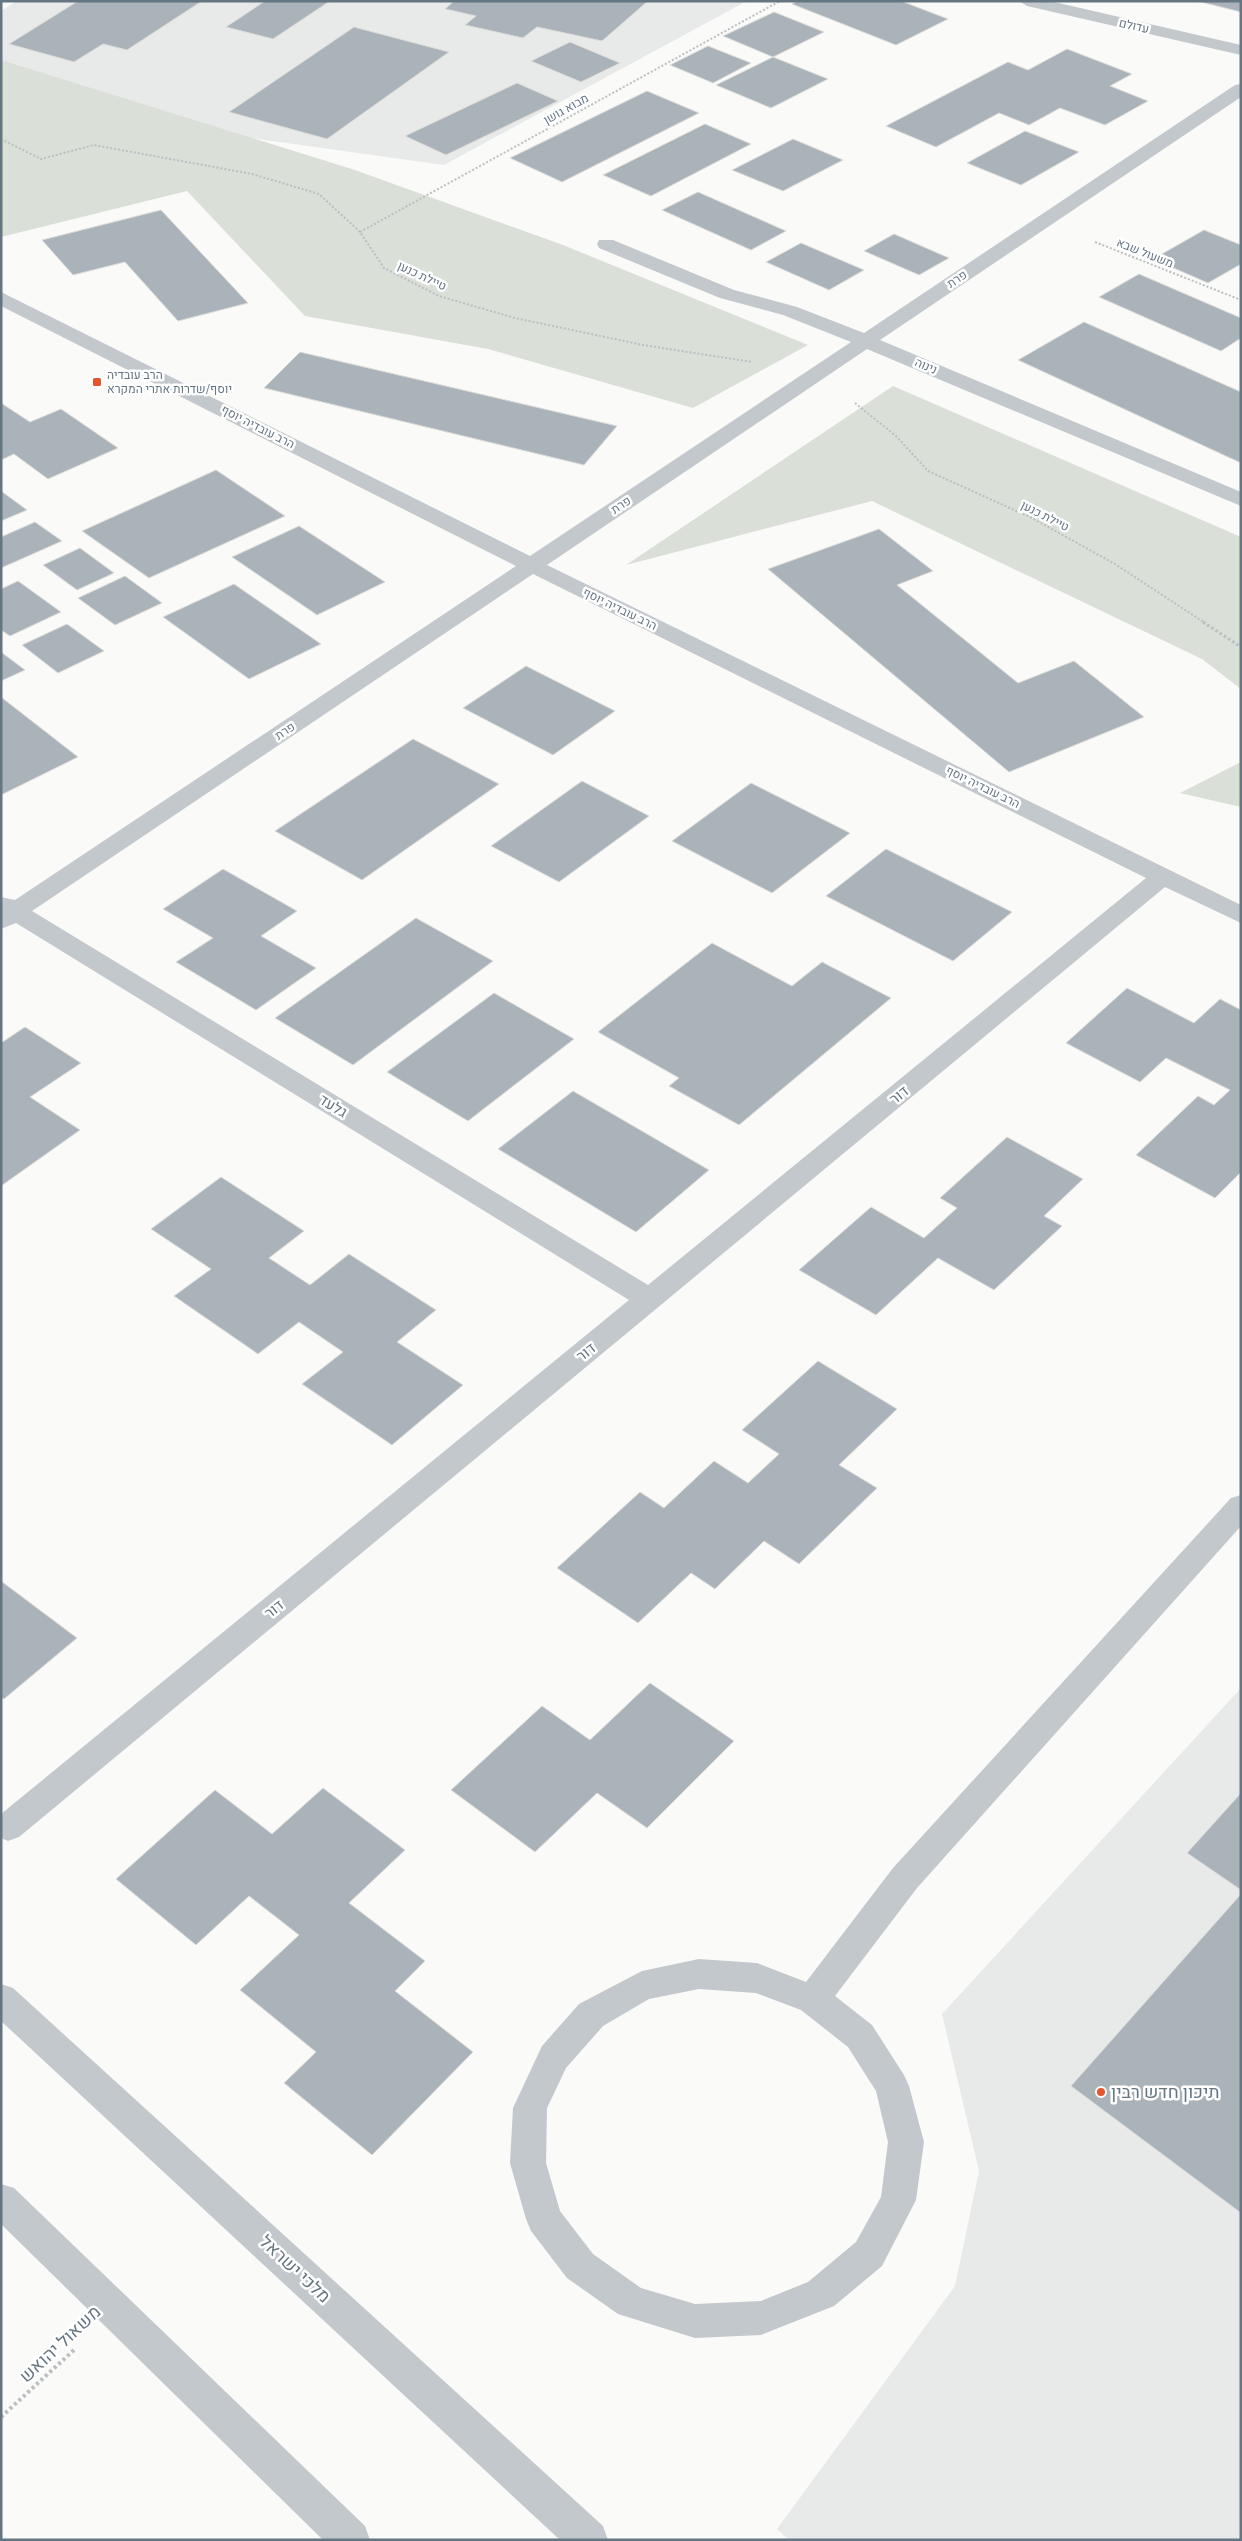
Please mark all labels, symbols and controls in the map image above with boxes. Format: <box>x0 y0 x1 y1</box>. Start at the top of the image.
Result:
street label: עדולם <box>1118 16 1150 36</box>
street label: מבוא גושן <box>541 91 591 127</box>
street label: משעול שבא <box>1115 235 1175 271</box>
street label: טיילת כנען <box>395 259 449 293</box>
street label: פרת <box>944 267 970 291</box>
street label: נינוה <box>913 355 939 377</box>
place label: הרב עובדיה יוסף/שדרות אתרי המקרא <box>107 368 232 396</box>
marker: הרב עובדיה יוסף/שדרות אתרי המקרא <box>91 376 103 388</box>
street label: הרב עובדיה יוסף <box>219 403 297 451</box>
street label: פרת <box>608 493 634 517</box>
street label: טיילת כנען <box>1019 498 1071 534</box>
street label: הרב עובדיה יוסף <box>581 585 659 633</box>
street label: פרת <box>272 719 298 743</box>
street label: הרב עובדיה יוסף <box>944 763 1022 811</box>
street label: דור <box>886 1082 912 1108</box>
street label: גלעד <box>316 1090 351 1122</box>
street label: דור <box>573 1339 599 1365</box>
street label: דור <box>261 1596 287 1622</box>
place label: תיכון חדש רבין <box>1111 2081 1220 2102</box>
marker: תיכון חדש רבין <box>1095 2086 1107 2098</box>
street label: מלכי ישראל <box>256 2231 335 2307</box>
street label: משאול יהואש <box>15 2301 105 2386</box>

